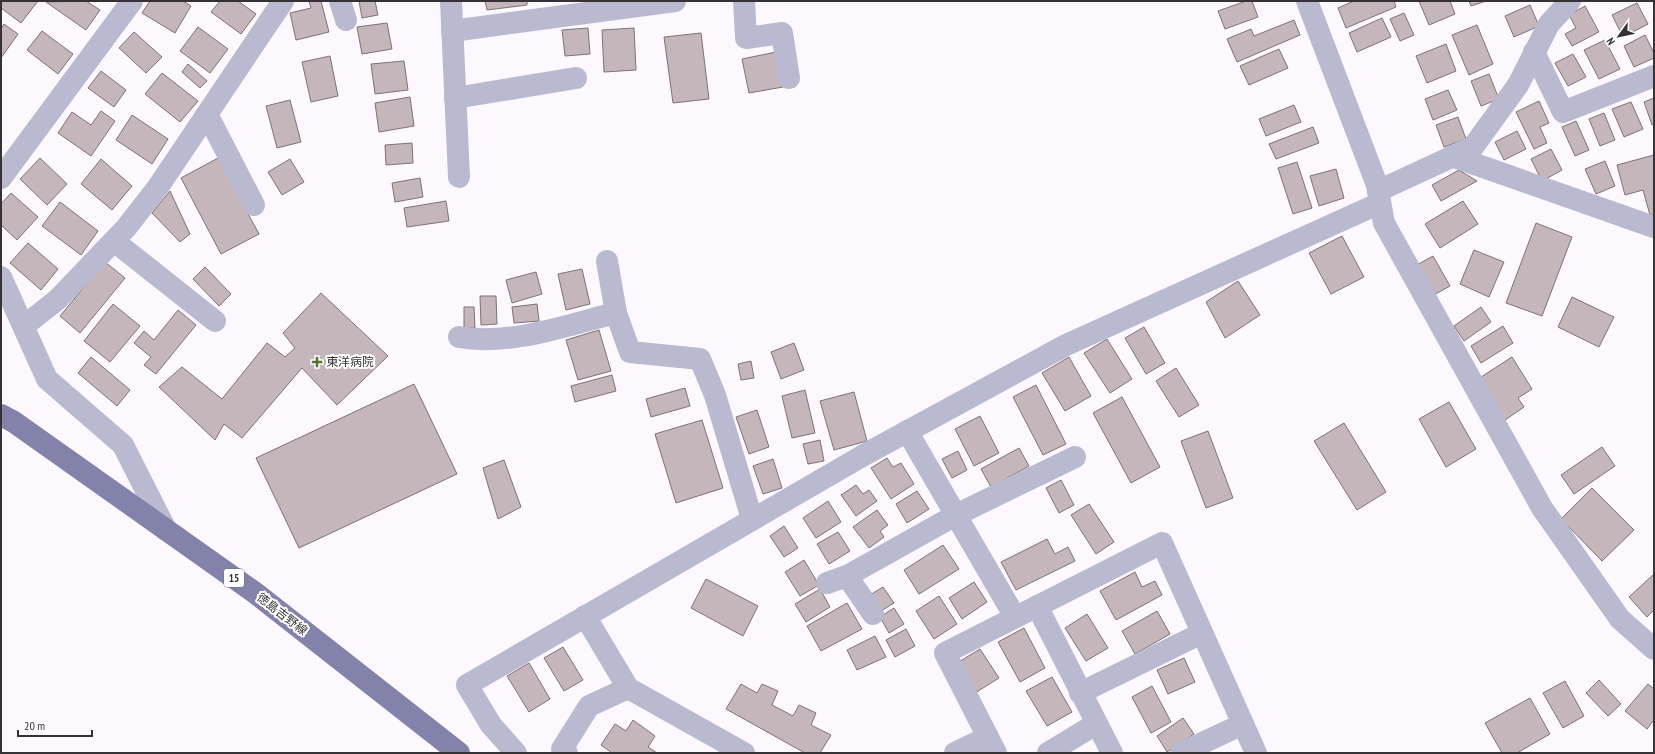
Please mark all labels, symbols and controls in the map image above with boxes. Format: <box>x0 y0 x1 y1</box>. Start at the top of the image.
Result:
north arrow <box>1599 16 1639 56</box>
text: N <box>1603 35 1618 48</box>
place label: 東洋病院 <box>326 354 374 369</box>
marker: 東洋病院 <box>311 356 323 368</box>
road number: 15 <box>224 569 244 587</box>
street label: 徳島吉野線 <box>254 589 311 638</box>
scale bar <box>18 712 92 738</box>
text: 20 m <box>24 718 45 733</box>

